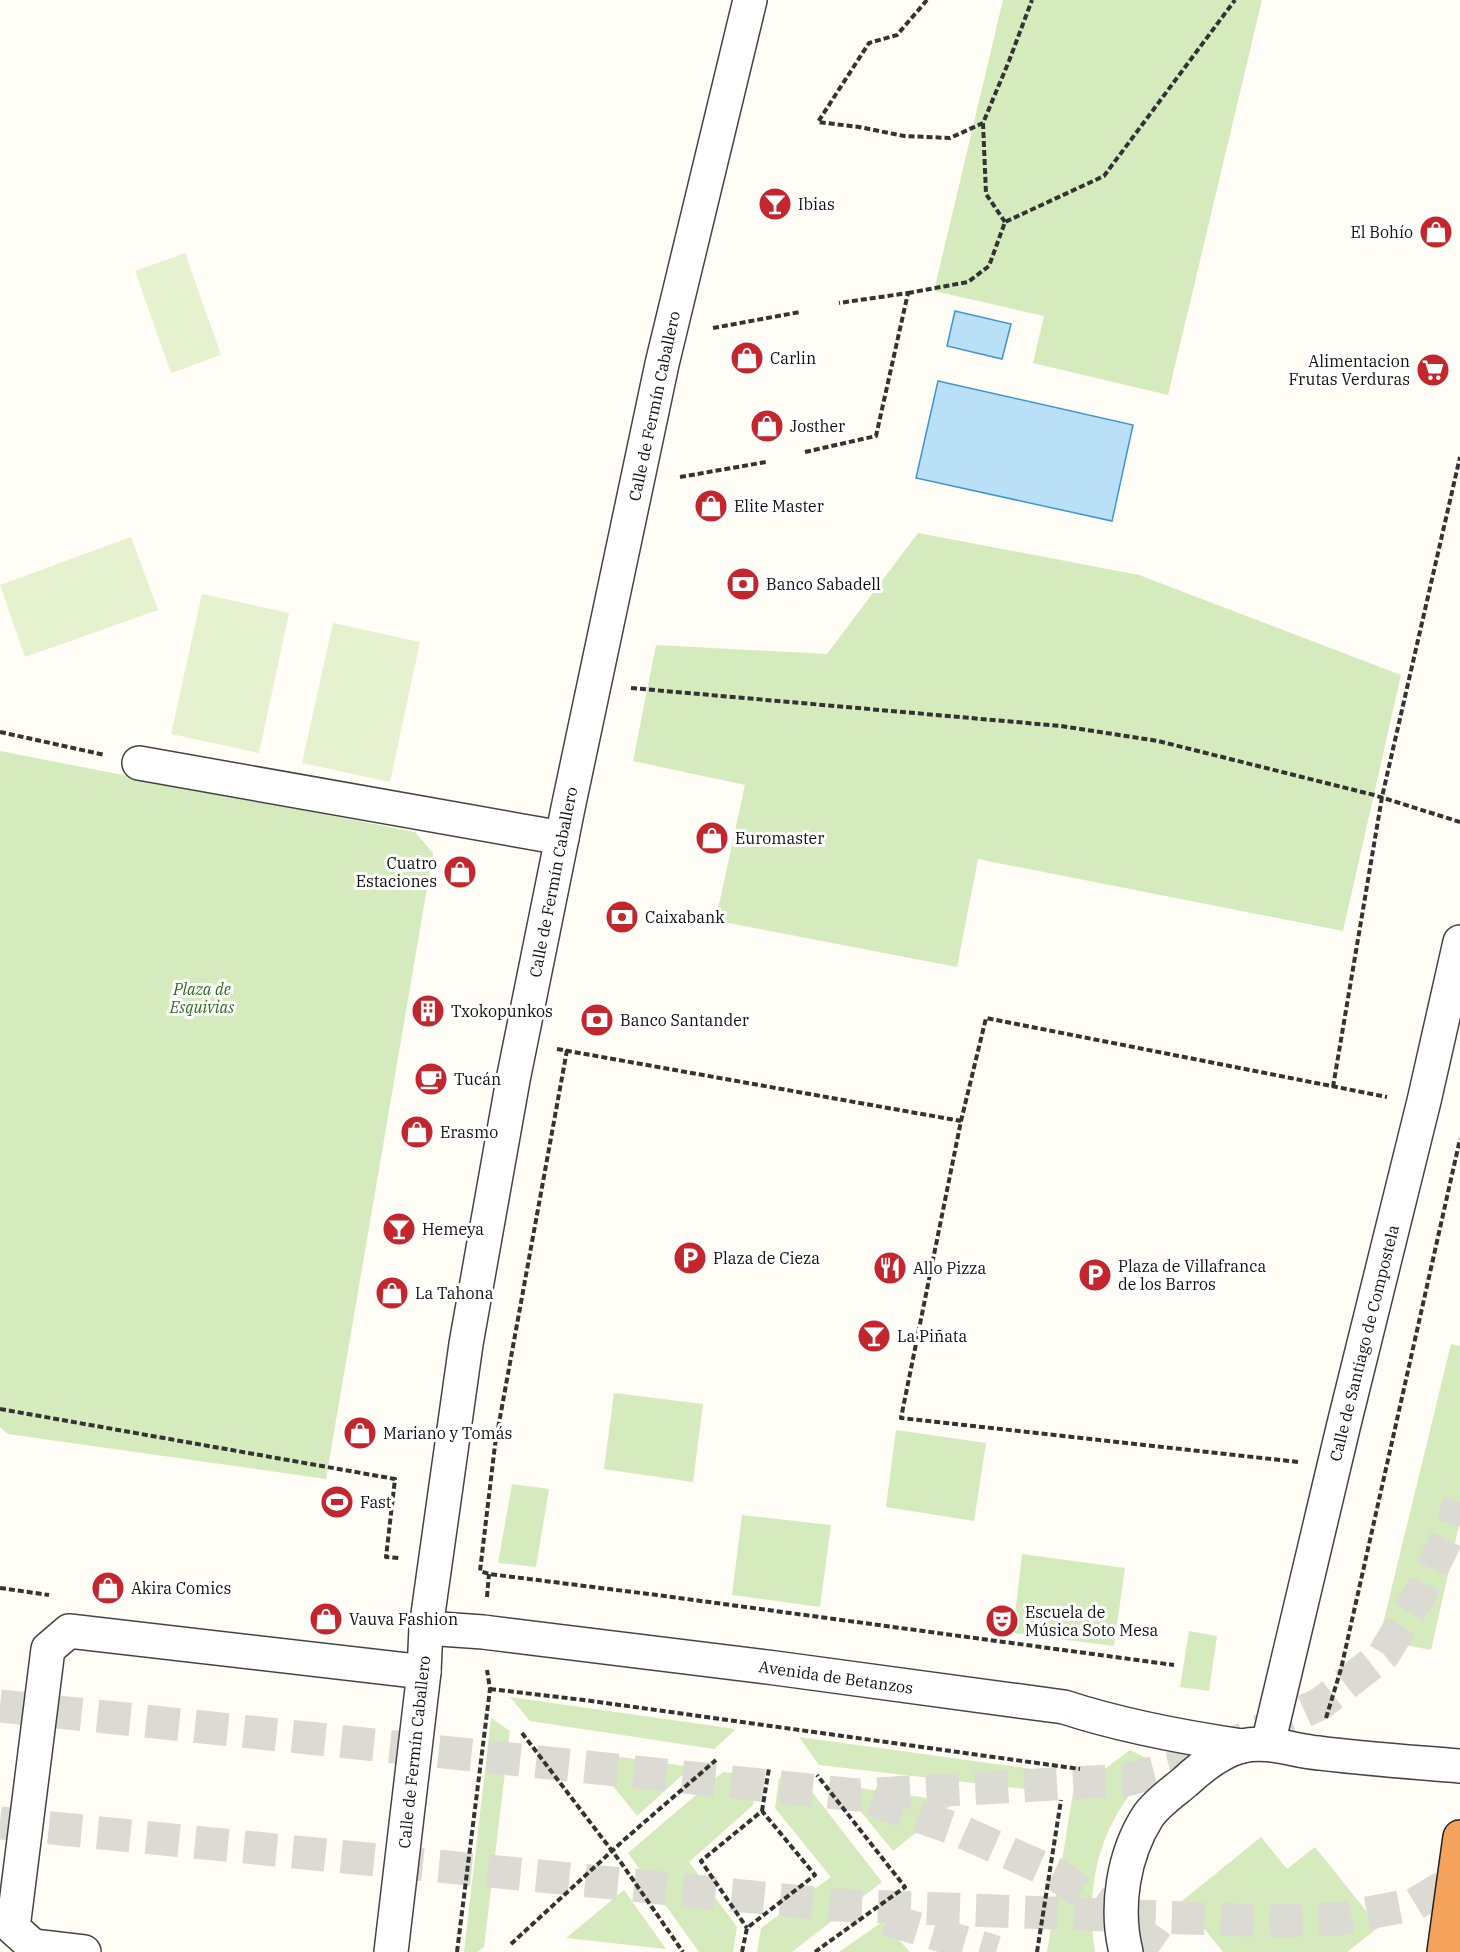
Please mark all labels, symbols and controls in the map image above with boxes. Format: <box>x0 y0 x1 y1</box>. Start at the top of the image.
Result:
bar icon: Ibias <box>757 186 793 222</box>
place label: Ibias <box>798 194 835 214</box>
shop icon: El Bohío <box>1418 214 1454 250</box>
place label: El Bohío <box>1350 222 1413 242</box>
street label: Calle de Fermín Caballero <box>624 309 684 503</box>
shop icon: Carlin <box>729 340 765 376</box>
place label: Carlin <box>770 348 816 368</box>
place label: Alimentacion Frutas Verduras <box>1288 351 1410 389</box>
supermarket icon: Alimentacion Frutas Verduras <box>1415 352 1451 388</box>
shop icon: Josther <box>749 408 785 444</box>
place label: Josther <box>790 416 845 436</box>
shop icon: Elite Master <box>693 488 729 524</box>
place label: Elite Master <box>734 496 824 516</box>
bank icon: Banco Sabadell <box>725 566 761 602</box>
place label: Banco Sabadell <box>766 574 881 594</box>
street label: Calle de Fermín Caballero <box>525 785 581 979</box>
shop icon: Euromaster <box>694 820 730 856</box>
place label: Euromaster <box>735 828 824 848</box>
place label: Cuatro Estaciones <box>356 853 437 891</box>
shop icon: Cuatro Estaciones <box>442 854 478 890</box>
bank icon: Caixabank <box>604 899 640 935</box>
place label: Caixabank <box>645 907 725 927</box>
park label: Plaza de Esquivias <box>169 979 234 1017</box>
building icon: Txokopunkos <box>410 993 446 1029</box>
place label: Txokopunkos <box>451 1001 553 1021</box>
bank icon: Banco Santander <box>579 1002 615 1038</box>
place label: Banco Santander <box>620 1010 749 1030</box>
cafe icon: Tucán <box>413 1061 449 1097</box>
place label: Tucán <box>454 1069 501 1089</box>
shop icon: Erasmo <box>399 1114 435 1150</box>
place label: Erasmo <box>440 1122 498 1142</box>
bar icon: Hemeya <box>381 1211 417 1247</box>
place label: Hemeya <box>422 1219 484 1239</box>
street label: Calle de Santiago de Compostela <box>1325 1222 1403 1463</box>
parking icon: Plaza de Cieza <box>672 1240 708 1276</box>
place label: Plaza de Cieza <box>713 1248 820 1268</box>
restaurant icon: Allo Pizza <box>872 1250 908 1286</box>
place label: Plaza de Villafranca de los Barros <box>1118 1256 1266 1294</box>
parking icon: Plaza de Villafranca de los Barros <box>1077 1257 1113 1293</box>
place label: Allo Pizza <box>913 1258 986 1278</box>
shop icon: La Tahona <box>374 1275 410 1311</box>
place label: La Tahona <box>415 1283 494 1303</box>
bar icon: La Piñata <box>856 1318 892 1354</box>
place label: La Piñata <box>897 1326 967 1346</box>
shop icon: Mariano y Tomás <box>342 1415 378 1451</box>
place label: Mariano y Tomás <box>383 1423 512 1443</box>
sports icon: Fast <box>319 1484 355 1520</box>
place label: Fast <box>360 1492 392 1512</box>
shop icon: Akira Comics <box>90 1570 126 1606</box>
place label: Akira Comics <box>131 1578 231 1598</box>
shop icon: Vauva Fashion <box>308 1601 344 1637</box>
place label: Escuela de Música Soto Mesa <box>1025 1602 1159 1640</box>
theatre icon: Escuela de Música Soto Mesa <box>984 1603 1020 1639</box>
place label: Vauva Fashion <box>349 1609 458 1629</box>
street label: Calle de Fermín Caballero <box>394 1655 434 1849</box>
street label: Avenida de Betanzos <box>758 1656 914 1698</box>

